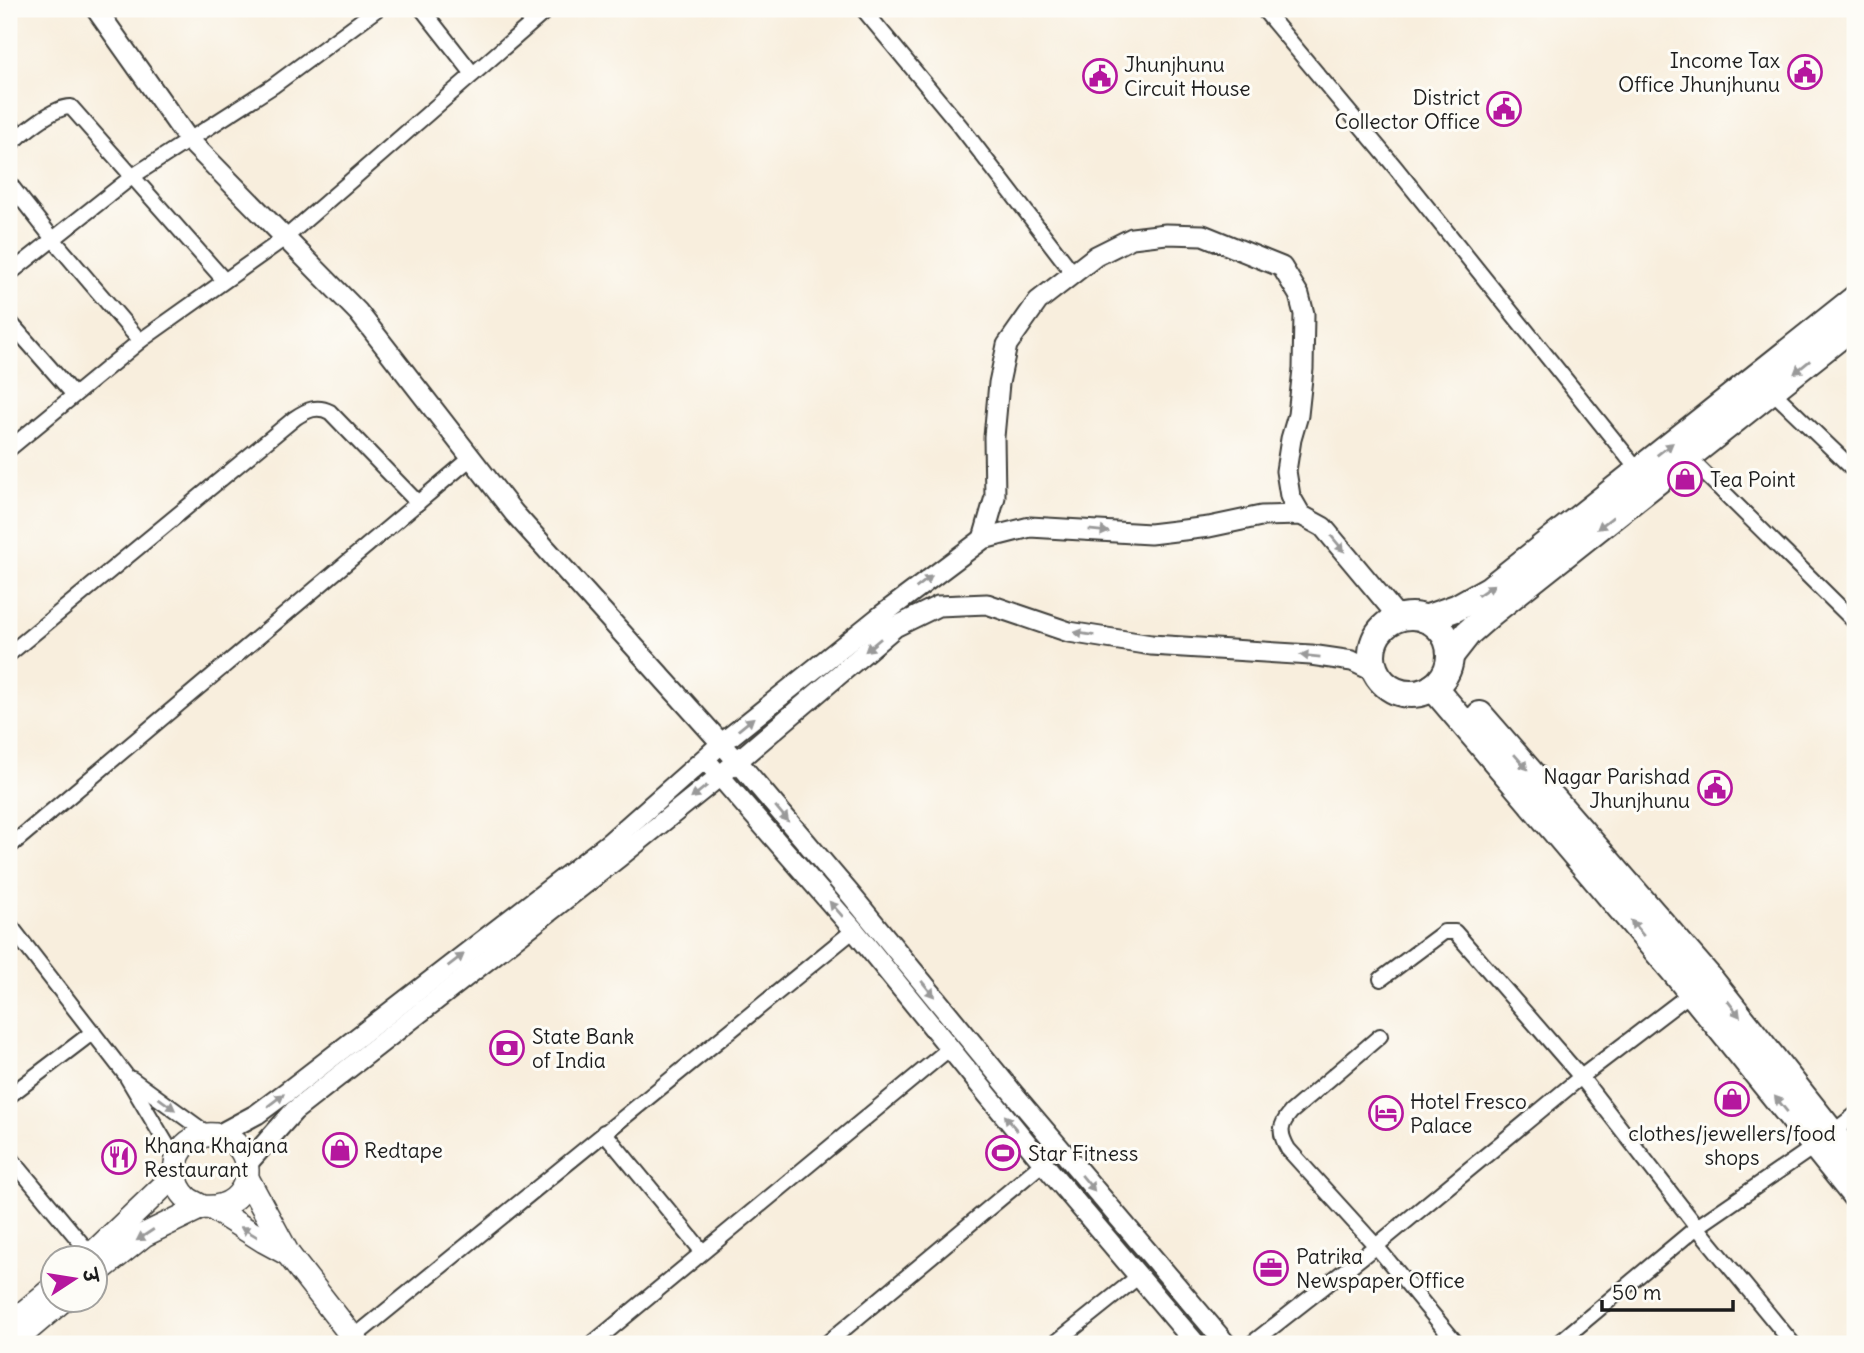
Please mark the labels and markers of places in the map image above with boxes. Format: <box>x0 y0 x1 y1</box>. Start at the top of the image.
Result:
place label: Income Tax Office Jhunjhunu <box>1618 47 1780 98</box>
place label: Jhunjhunu Circuit House <box>1124 51 1251 102</box>
public building icon: Income Tax Office Jhunjhunu <box>1786 53 1824 91</box>
public building icon: Jhunjhunu Circuit House <box>1081 57 1119 95</box>
place label: District Collector Office <box>1334 84 1480 135</box>
public building icon: District Collector Office <box>1485 90 1523 128</box>
shop icon: Tea Point <box>1666 460 1704 498</box>
place label: Tea Point <box>1710 466 1796 493</box>
place label: Nagar Parishad Jhunjhunu <box>1543 763 1690 814</box>
public building icon: Nagar Parishad Jhunjhunu <box>1696 769 1734 807</box>
place label: State Bank of India <box>532 1023 634 1074</box>
bank icon: State Bank of India <box>488 1029 526 1067</box>
shop icon: clothes/jewellers/food shops <box>1713 1080 1751 1118</box>
place label: Hotel Fresco Palace <box>1410 1088 1527 1139</box>
hotel icon: Hotel Fresco Palace <box>1367 1094 1405 1132</box>
place label: clothes/jewellers/food shops <box>1628 1120 1836 1171</box>
shop icon: Redtape <box>321 1131 359 1169</box>
place label: Khana Khajana Restaurant <box>144 1132 288 1183</box>
sports icon: Star Fitness <box>984 1134 1022 1172</box>
place label: Redtape <box>364 1137 443 1164</box>
restaurant icon: Khana Khajana Restaurant <box>100 1138 138 1176</box>
place label: Star Fitness <box>1028 1140 1138 1167</box>
place label: Patrika Newspaper Office <box>1296 1243 1465 1294</box>
office icon: Patrika Newspaper Office <box>1252 1249 1290 1287</box>

